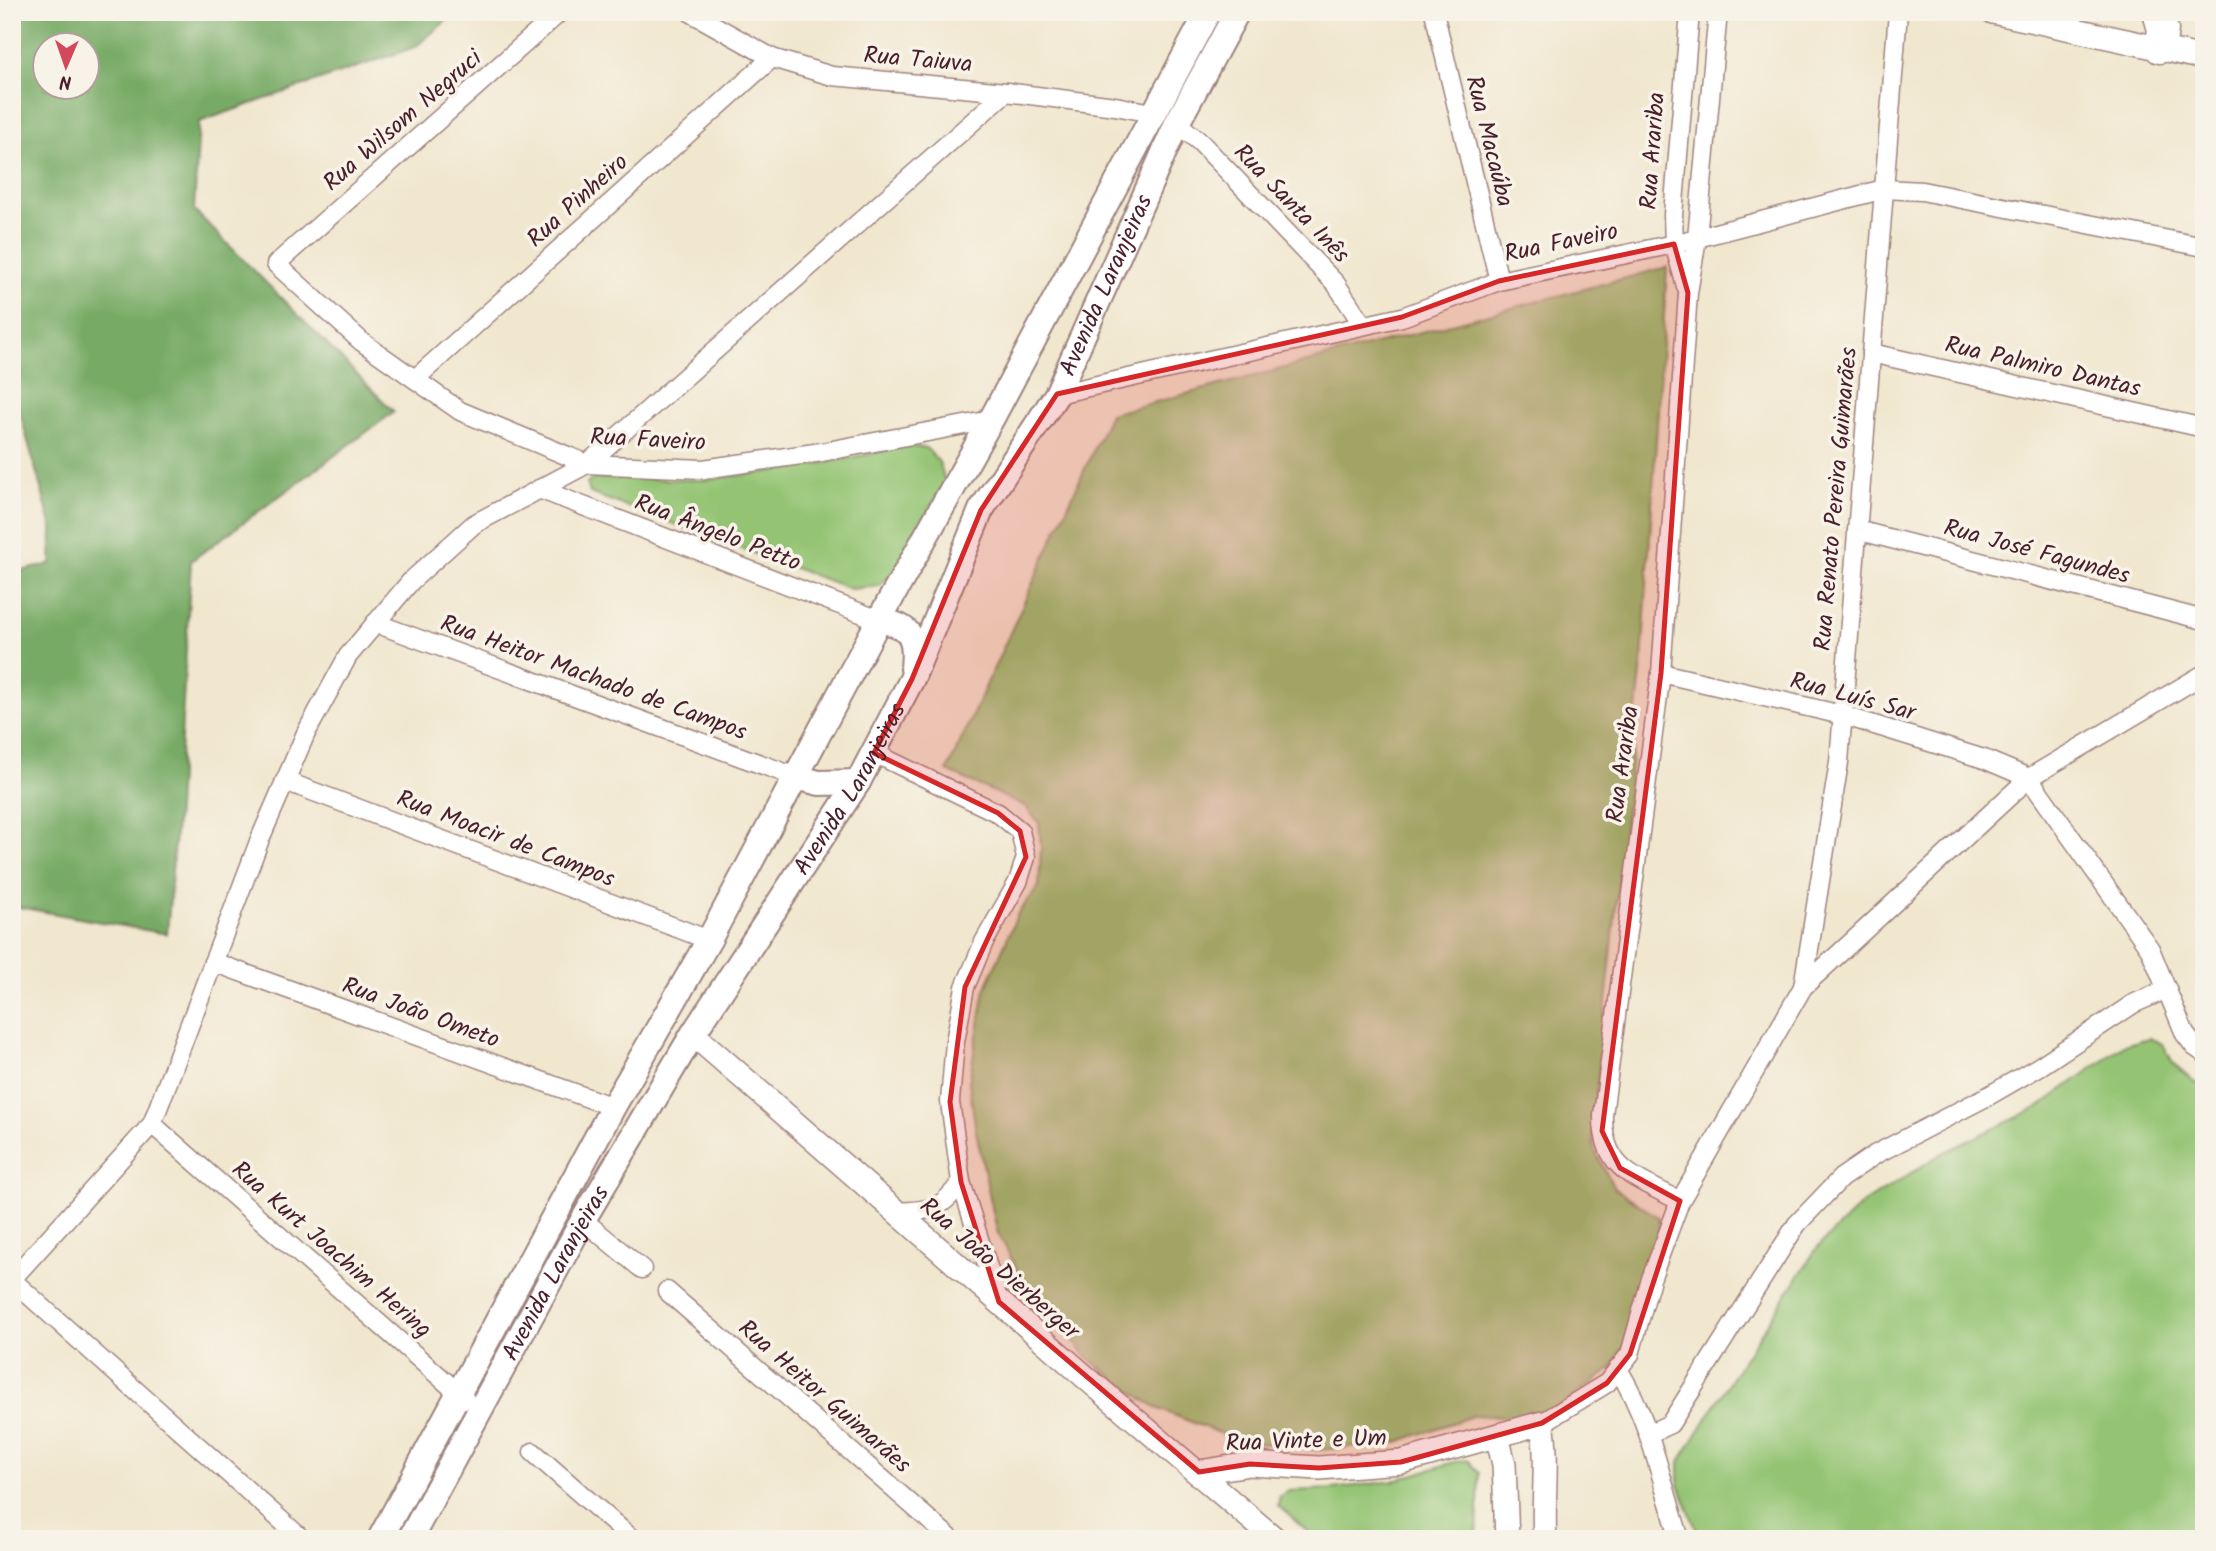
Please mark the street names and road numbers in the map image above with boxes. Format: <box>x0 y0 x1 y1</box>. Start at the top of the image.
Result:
street label: Rua Taiuva <box>862 36 974 85</box>
street label: Rua Wilsom Negruci <box>314 40 493 202</box>
street label: Rua Macaúba <box>1453 72 1524 211</box>
street label: Rua Arariba <box>1630 91 1677 211</box>
street label: Rua Santa Inês <box>1223 135 1359 273</box>
street label: Rua Pinheiro <box>518 144 638 258</box>
street label: Avenida Laranjeiras <box>1049 188 1164 383</box>
street label: Rua Faveiro <box>1501 212 1622 275</box>
street label: Rua Palmiro Dantas <box>1941 326 2145 409</box>
street label: Rua Renato Pereira Guimarães <box>1804 346 1869 653</box>
street label: Rua Faveiro <box>589 418 707 463</box>
street label: Rua Ângelo Petto <box>628 484 807 583</box>
street label: Rua José Fagundes <box>1939 509 2134 596</box>
street label: Rua Heitor Machado de Campos <box>435 605 752 752</box>
street label: Rua Luís Sar <box>1785 662 1922 733</box>
street label: Avenida Laranjeiras <box>784 696 917 884</box>
street label: Rua Arariba <box>1596 703 1651 825</box>
street label: Rua Moacir de Campos <box>391 780 620 899</box>
street label: Rua João Ometo <box>336 967 505 1060</box>
street label: Rua Kurt Joachim Hering <box>222 1152 440 1349</box>
street label: Avenida Laranjeiras <box>492 1178 620 1369</box>
street label: Rua João Dierberger <box>910 1188 1090 1351</box>
street label: Rua Heitor Guimarães <box>728 1310 920 1484</box>
street label: Rua Vinte e Um <box>1225 1419 1387 1464</box>

